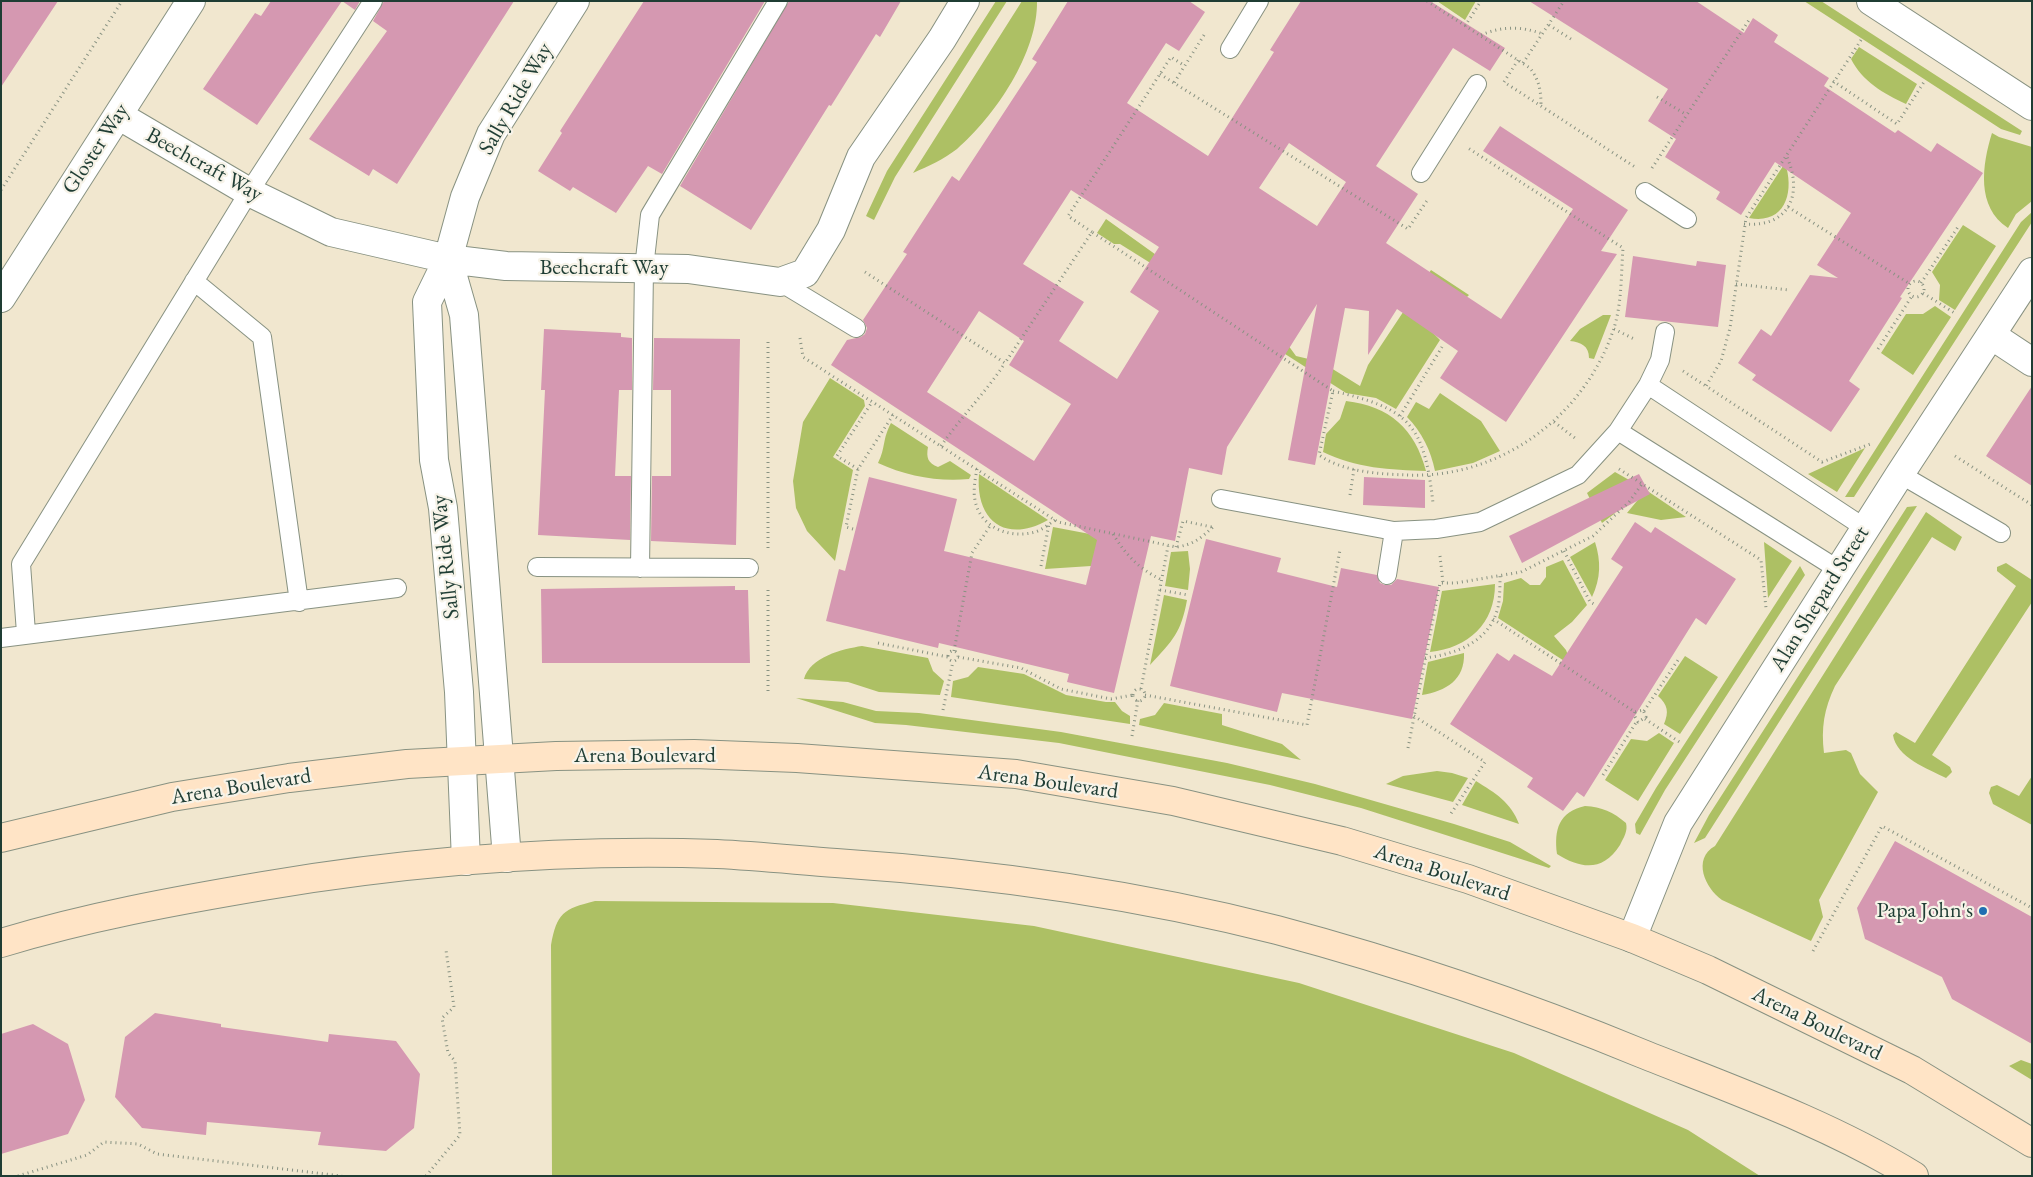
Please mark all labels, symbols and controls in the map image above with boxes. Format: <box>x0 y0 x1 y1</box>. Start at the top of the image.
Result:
street label: Sally Ride Way <box>473 38 559 160</box>
street label: Gloster Way <box>57 99 135 199</box>
street label: Beechcraft Way <box>141 122 267 208</box>
street label: Beechcraft Way <box>539 255 669 281</box>
street label: Sally Ride Way <box>426 493 466 621</box>
street label: Alan Shepard Street <box>1765 521 1875 677</box>
street label: Arena Boulevard <box>574 743 716 769</box>
street label: Arena Boulevard <box>976 759 1120 805</box>
street label: Arena Boulevard <box>169 763 313 811</box>
street label: Arena Boulevard <box>1371 839 1513 907</box>
place label: Papa John's <box>1877 898 1973 924</box>
marker: Papa John's <box>1977 905 1989 917</box>
street label: Arena Boulevard <box>1748 981 1886 1067</box>

